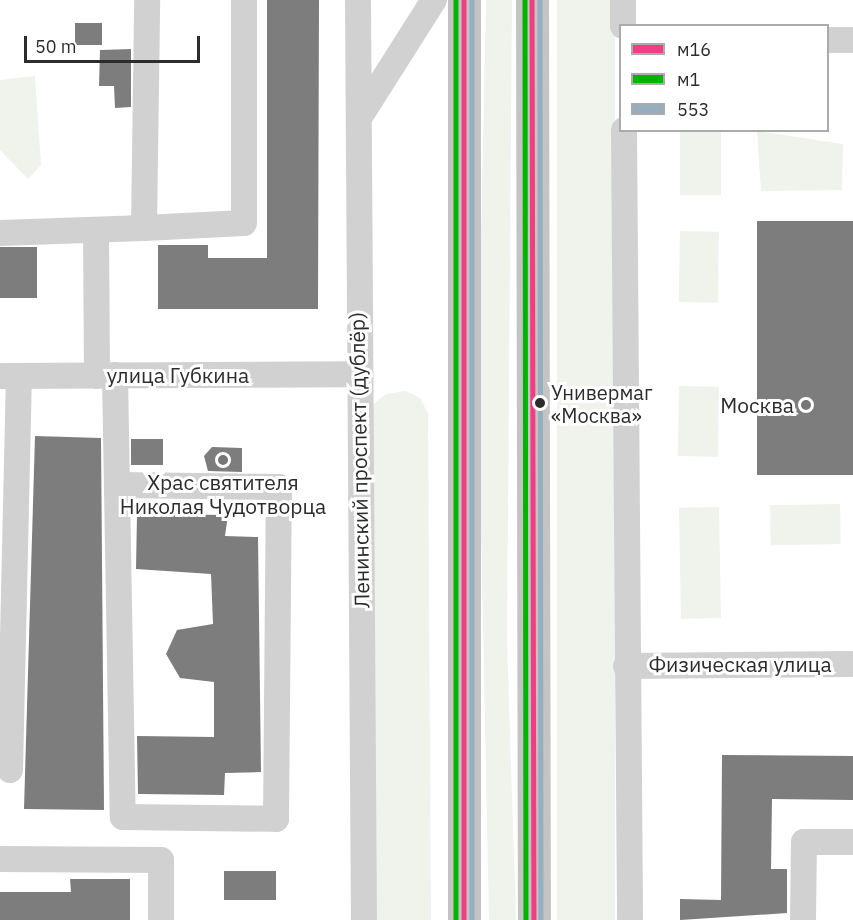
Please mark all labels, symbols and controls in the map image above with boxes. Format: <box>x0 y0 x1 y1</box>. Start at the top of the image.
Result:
scale bar <box>27 24 202 62</box>
legend <box>619 24 829 132</box>
text: 50 m <box>35 35 77 58</box>
text: м16 <box>677 38 711 61</box>
text: м1 <box>677 68 700 91</box>
text: 553 <box>677 98 709 121</box>
street label: Ленинский проспект (дублёр) <box>344 312 374 608</box>
street label: улица Губкина <box>107 362 249 388</box>
place label: Универмаг «Москва» <box>551 380 653 427</box>
place label: Москва <box>720 392 794 418</box>
marker: Универмаг «Москва» <box>534 397 546 409</box>
marker: Москва <box>799 398 813 412</box>
marker: Храс святителя Николая Чудотворца <box>216 453 230 467</box>
place label: Храс святителя Николая Чудотворца <box>120 469 326 519</box>
street label: Физическая улица <box>648 651 832 677</box>

